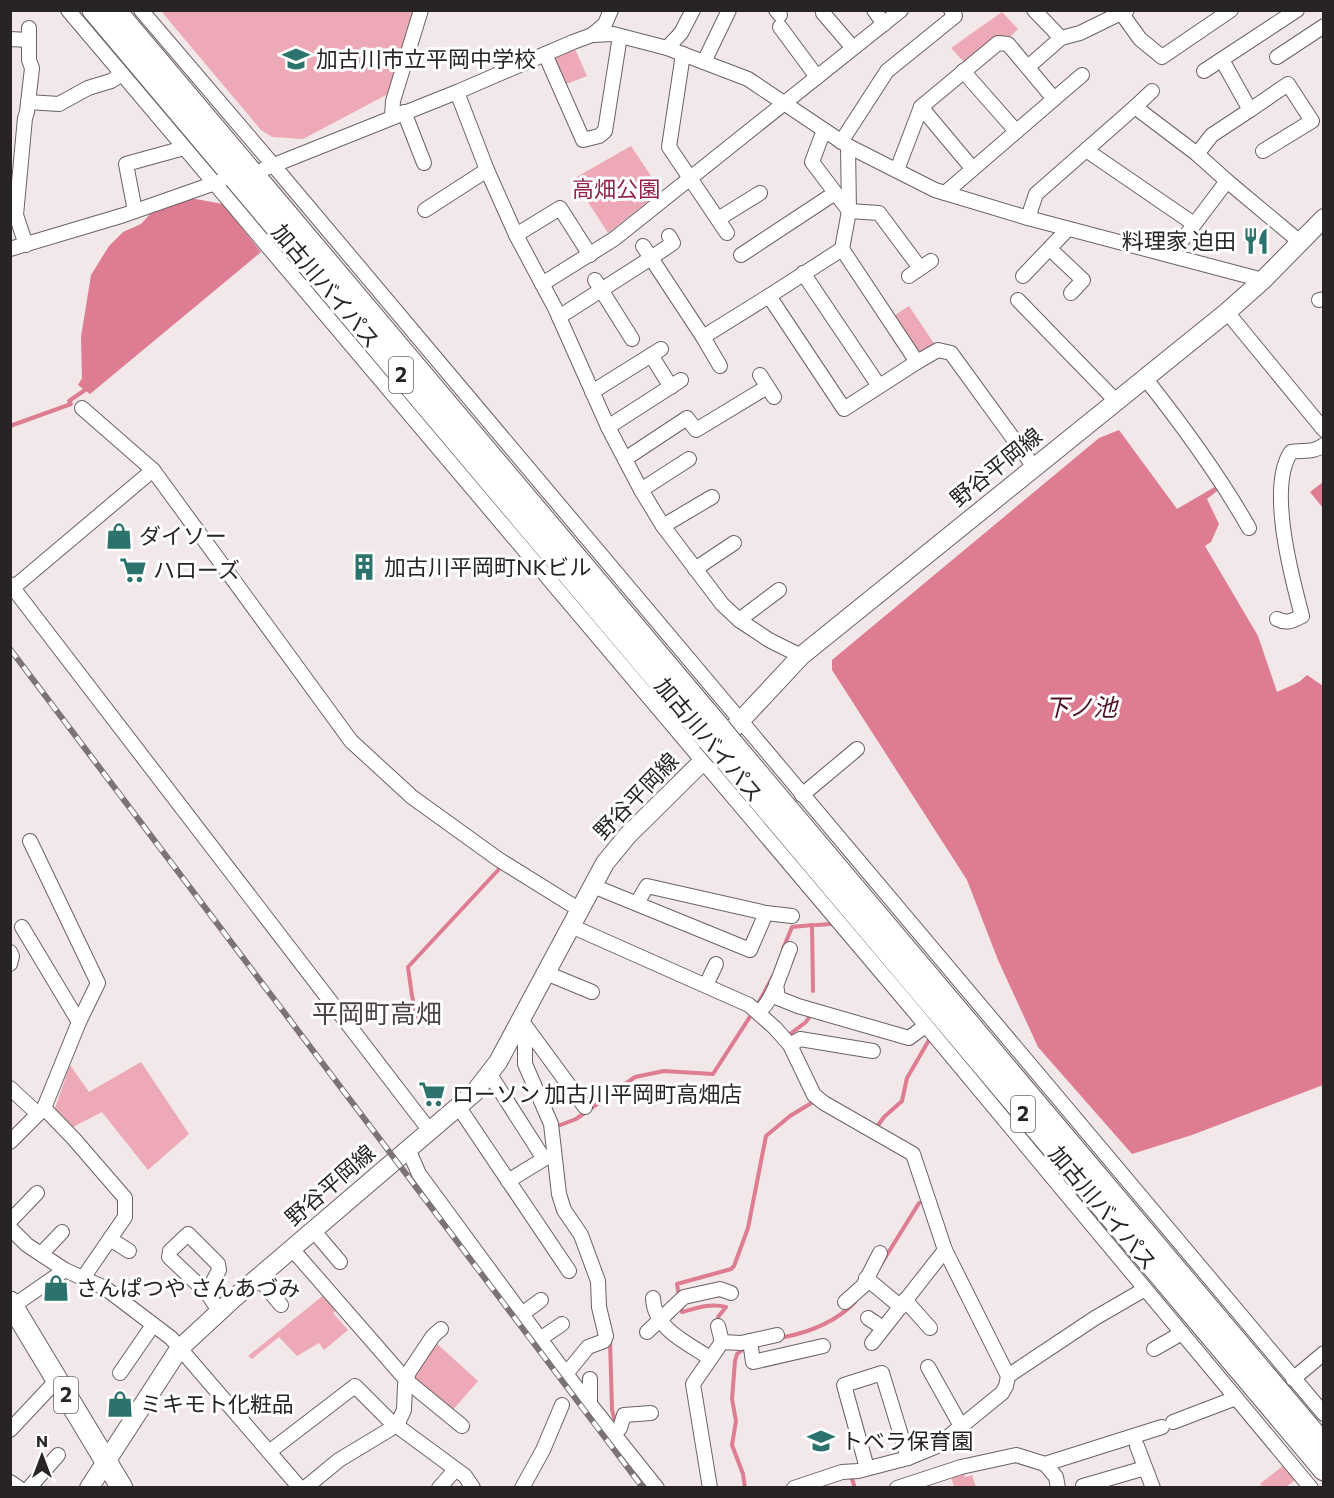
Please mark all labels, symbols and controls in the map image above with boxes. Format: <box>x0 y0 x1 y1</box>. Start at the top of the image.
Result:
school or university icon: 加古川市立平岡中学校 <box>281 44 311 74</box>
place label: 加古川市立平岡中学校 <box>316 45 536 72</box>
park label: 高畑公園 <box>572 175 660 202</box>
street label: 加古川バイパス <box>267 218 386 353</box>
restaurant icon: 料理家 迫田 <box>1241 226 1271 256</box>
place label: 料理家 迫田 <box>1122 227 1236 254</box>
road number: 2 <box>389 357 413 393</box>
street label: 野谷平岡線 <box>944 422 1047 512</box>
shop icon: ダイソー <box>104 521 134 551</box>
place label: ダイソー <box>139 522 227 549</box>
building icon: 加古川平岡町NKビル <box>349 552 379 582</box>
place label: 加古川平岡町NKビル <box>384 553 591 580</box>
supermarket icon: ハローズ <box>118 555 148 585</box>
place label: ハローズ <box>153 556 240 583</box>
street label: 加古川バイパス <box>650 672 769 807</box>
water label: 下ノ池 <box>1045 692 1119 721</box>
street label: 野谷平岡線 <box>588 747 684 845</box>
district label: 平岡町高畑 <box>312 997 442 1028</box>
supermarket icon: ローソン 加古川平岡町高畑店 <box>417 1079 447 1109</box>
place label: ローソン 加古川平岡町高畑店 <box>452 1080 742 1107</box>
road number: 2 <box>1011 1096 1035 1132</box>
street label: 野谷平岡線 <box>279 1138 380 1231</box>
street label: 加古川バイパス <box>1044 1140 1163 1275</box>
shop icon: さんぱつや さんあづみ <box>41 1273 71 1303</box>
place label: さんぱつや さんあづみ <box>76 1274 300 1301</box>
road number: 2 <box>54 1377 78 1413</box>
shop icon: ミキモト化粧品 <box>105 1389 135 1419</box>
place label: ミキモト化粧品 <box>140 1390 294 1417</box>
north arrow <box>12 1426 72 1486</box>
school or university icon: トベラ保育園 <box>806 1426 836 1456</box>
place label: トベラ保育園 <box>841 1427 973 1454</box>
text: N <box>36 1431 48 1450</box>

